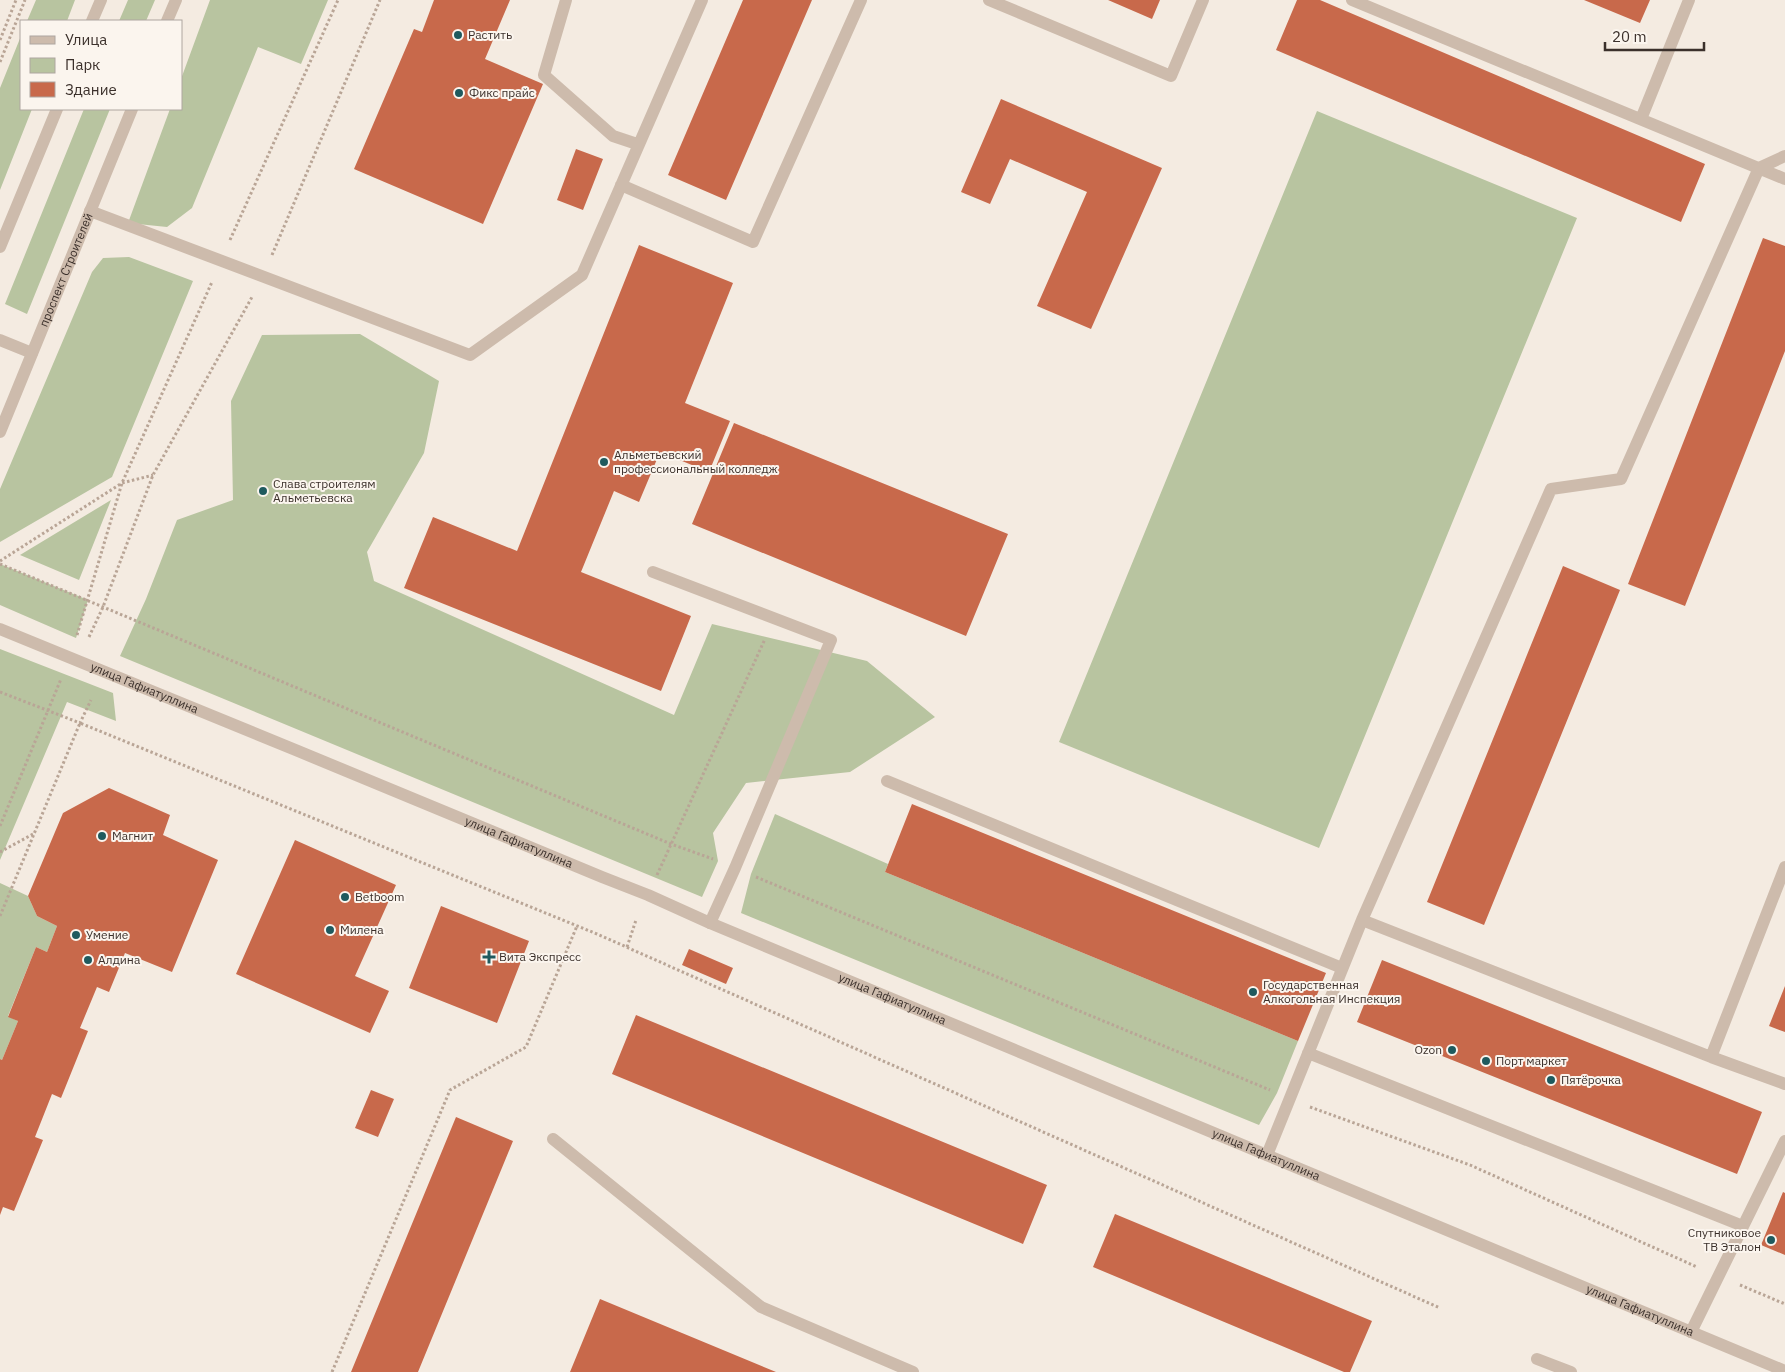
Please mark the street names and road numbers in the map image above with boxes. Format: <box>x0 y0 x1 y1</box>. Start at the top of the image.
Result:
street label: проспект Строителей <box>36 211 96 329</box>
street label: улица Гафиатуллина <box>88 659 201 717</box>
street label: улица Гафиатуллина <box>463 813 576 871</box>
street label: улица Гафиатуллина <box>836 969 949 1028</box>
street label: улица Гафиатуллина <box>1210 1125 1323 1184</box>
street label: улица Гафиатуллина <box>1584 1281 1697 1339</box>

